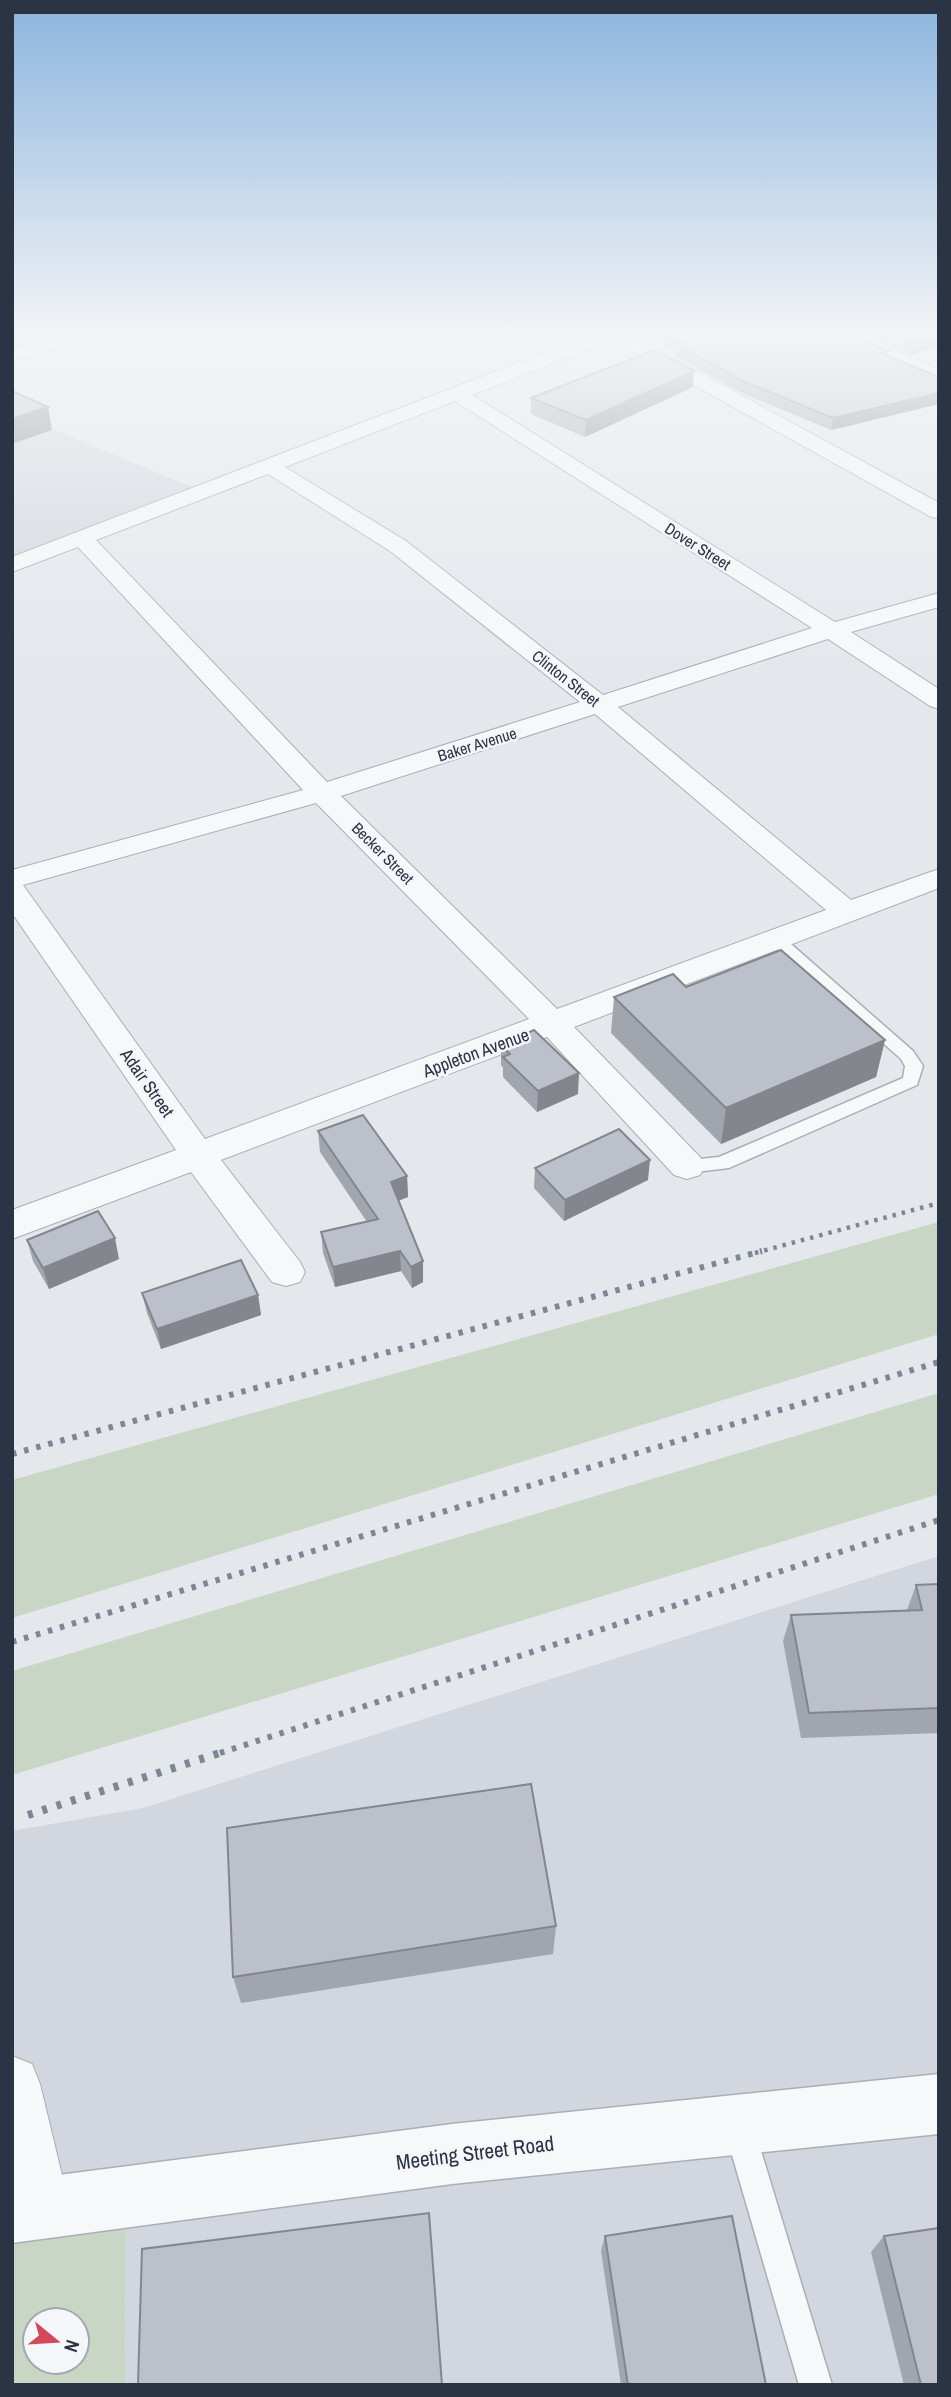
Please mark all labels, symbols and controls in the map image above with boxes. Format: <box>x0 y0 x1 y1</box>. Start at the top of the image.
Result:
street label: Dover Street <box>661 517 735 575</box>
street label: Clinton Street <box>528 645 605 712</box>
street label: Baker Avenue <box>435 722 519 766</box>
street label: Becker Street <box>347 817 419 889</box>
street label: Appleton Avenue <box>418 1022 532 1084</box>
street label: Adair Street <box>114 1042 180 1122</box>
street label: Meeting Street Road <box>394 2128 556 2177</box>
north arrow <box>21 2306 91 2376</box>
text: N <box>58 2337 86 2356</box>

